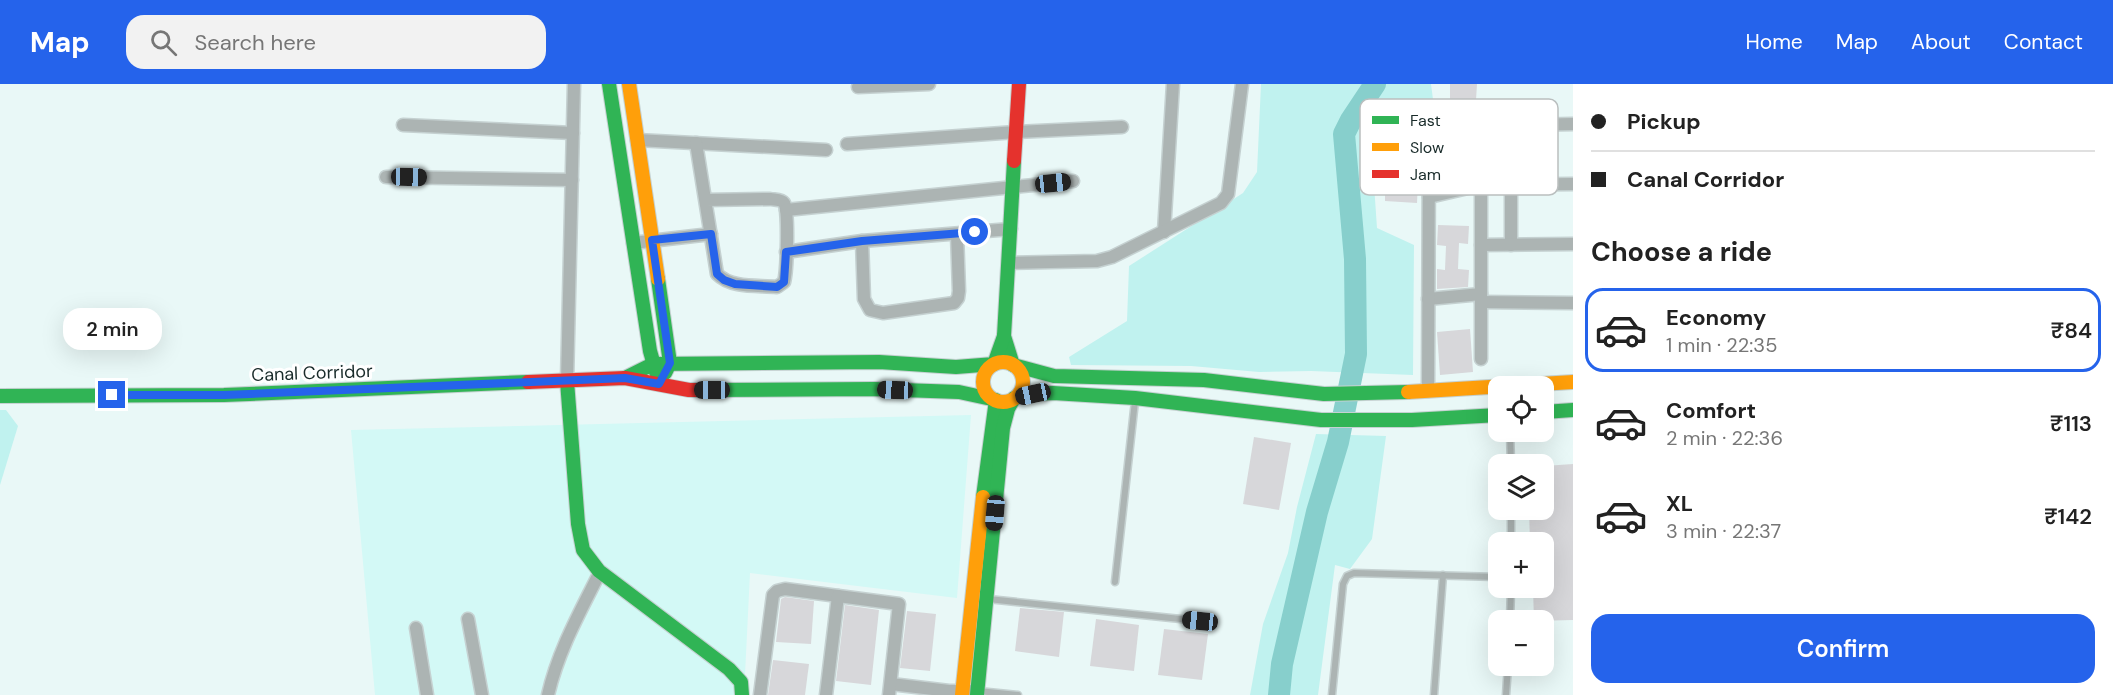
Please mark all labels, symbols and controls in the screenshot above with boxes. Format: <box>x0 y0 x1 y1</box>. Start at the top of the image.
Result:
search box <box>126 15 546 69</box>
text: Map <box>30 24 90 61</box>
icon: search <box>147 26 180 59</box>
text: Search here <box>195 28 316 57</box>
text: Home <box>1745 28 1803 56</box>
text: Map <box>1836 28 1878 56</box>
text: About <box>1911 28 1971 56</box>
text: Contact <box>2004 28 2083 56</box>
legend <box>1360 99 1558 195</box>
text: Pickup <box>1627 107 1701 136</box>
text: Fast <box>1410 110 1441 131</box>
text: Slow <box>1410 137 1444 158</box>
text: Jam <box>1410 164 1441 185</box>
text: Canal Corridor <box>1627 165 1784 194</box>
car <box>391 168 427 186</box>
car <box>1034 172 1072 194</box>
route start <box>961 218 988 245</box>
text: Choose a ride <box>1591 234 1772 269</box>
icon: car <box>1594 303 1648 357</box>
text: Economy <box>1666 303 1766 332</box>
callout: 2 min <box>63 308 162 350</box>
text: 2 min <box>86 316 139 342</box>
text: ₹84 <box>2051 316 2092 345</box>
text: 1 min · 22:35 <box>1666 332 1777 358</box>
street label: Canal Corridor <box>251 359 373 387</box>
map controls <box>1488 376 1554 676</box>
button: locate <box>1488 376 1554 442</box>
car <box>877 380 913 400</box>
route end <box>98 381 125 408</box>
car <box>694 381 730 399</box>
car <box>1014 381 1052 407</box>
icon: car <box>1594 396 1648 450</box>
text: Comfort <box>1666 396 1756 425</box>
text: ₹113 <box>2050 409 2092 438</box>
text: 2 min · 22:36 <box>1666 425 1783 451</box>
button: layers <box>1488 454 1554 520</box>
icon: car <box>1594 489 1648 543</box>
text: XL <box>1666 489 1693 518</box>
car <box>984 494 1006 532</box>
text: ₹142 <box>2044 502 2092 531</box>
text: 3 min · 22:37 <box>1666 518 1781 544</box>
button: + <box>1488 532 1554 598</box>
car <box>1181 610 1219 632</box>
button: − <box>1488 610 1554 676</box>
button: Confirm <box>1591 614 2095 683</box>

